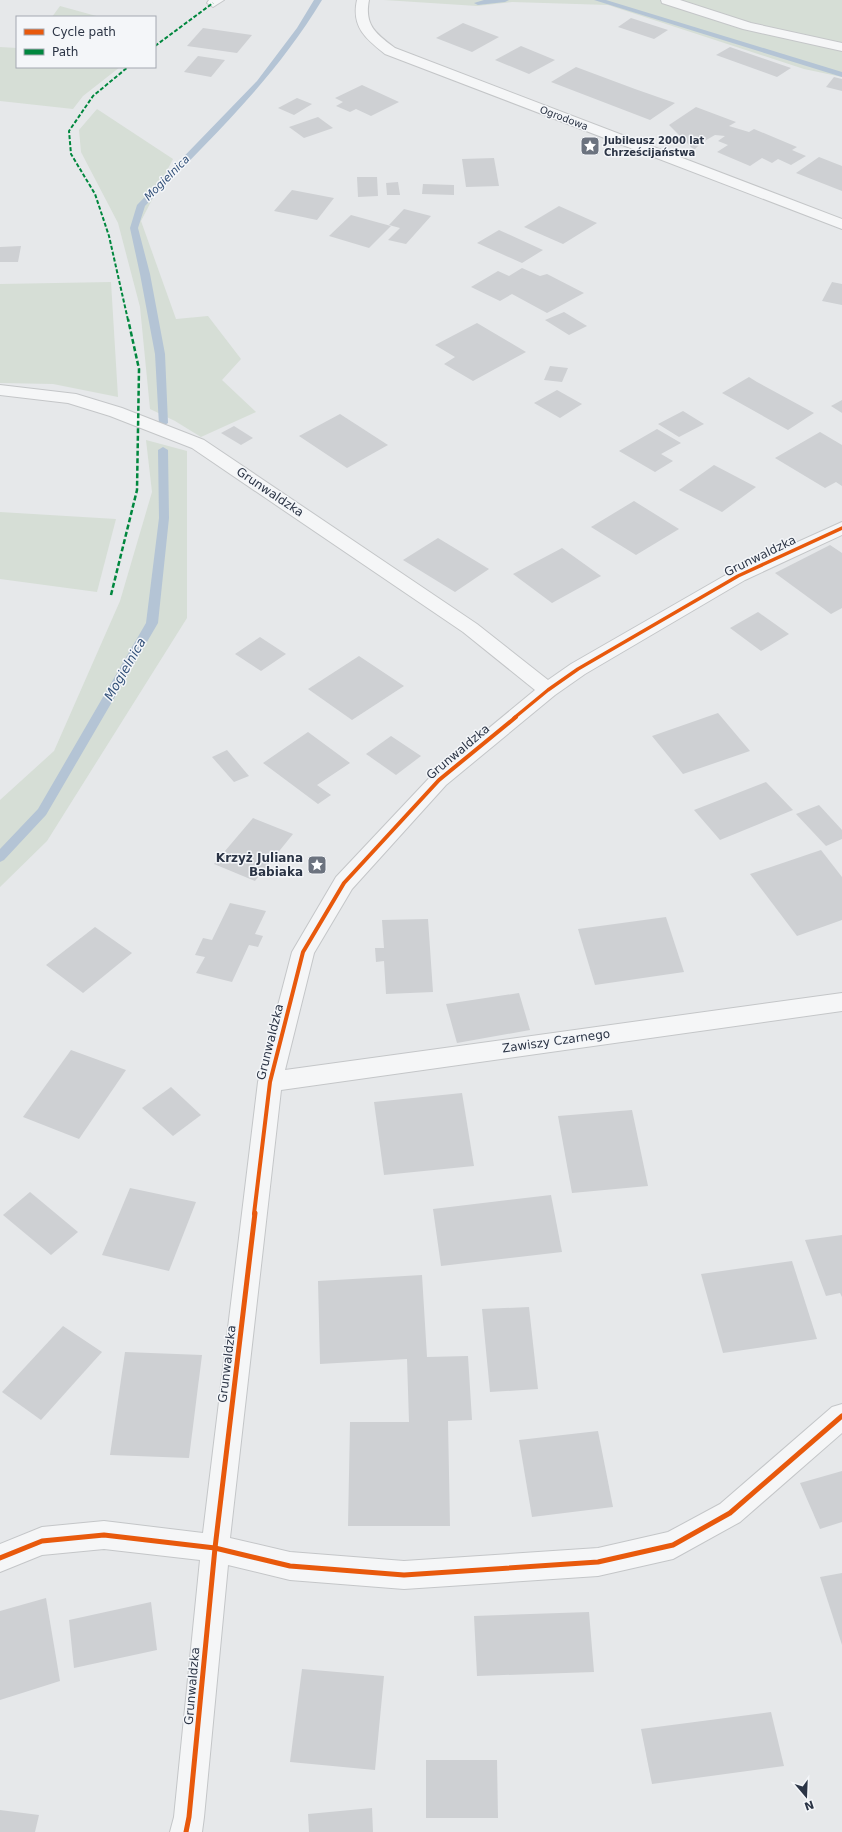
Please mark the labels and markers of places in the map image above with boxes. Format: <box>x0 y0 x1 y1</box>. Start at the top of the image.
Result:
place icon: Jubileusz 2000 lat Chrześcijaństwa <box>579 135 601 157</box>
place label: Jubileusz 2000 lat Chrześcijaństwa <box>603 135 704 158</box>
place label: Krzyż Juliana Babiaka <box>216 851 303 879</box>
place icon: Krzyż Juliana Babiaka <box>306 854 328 876</box>

